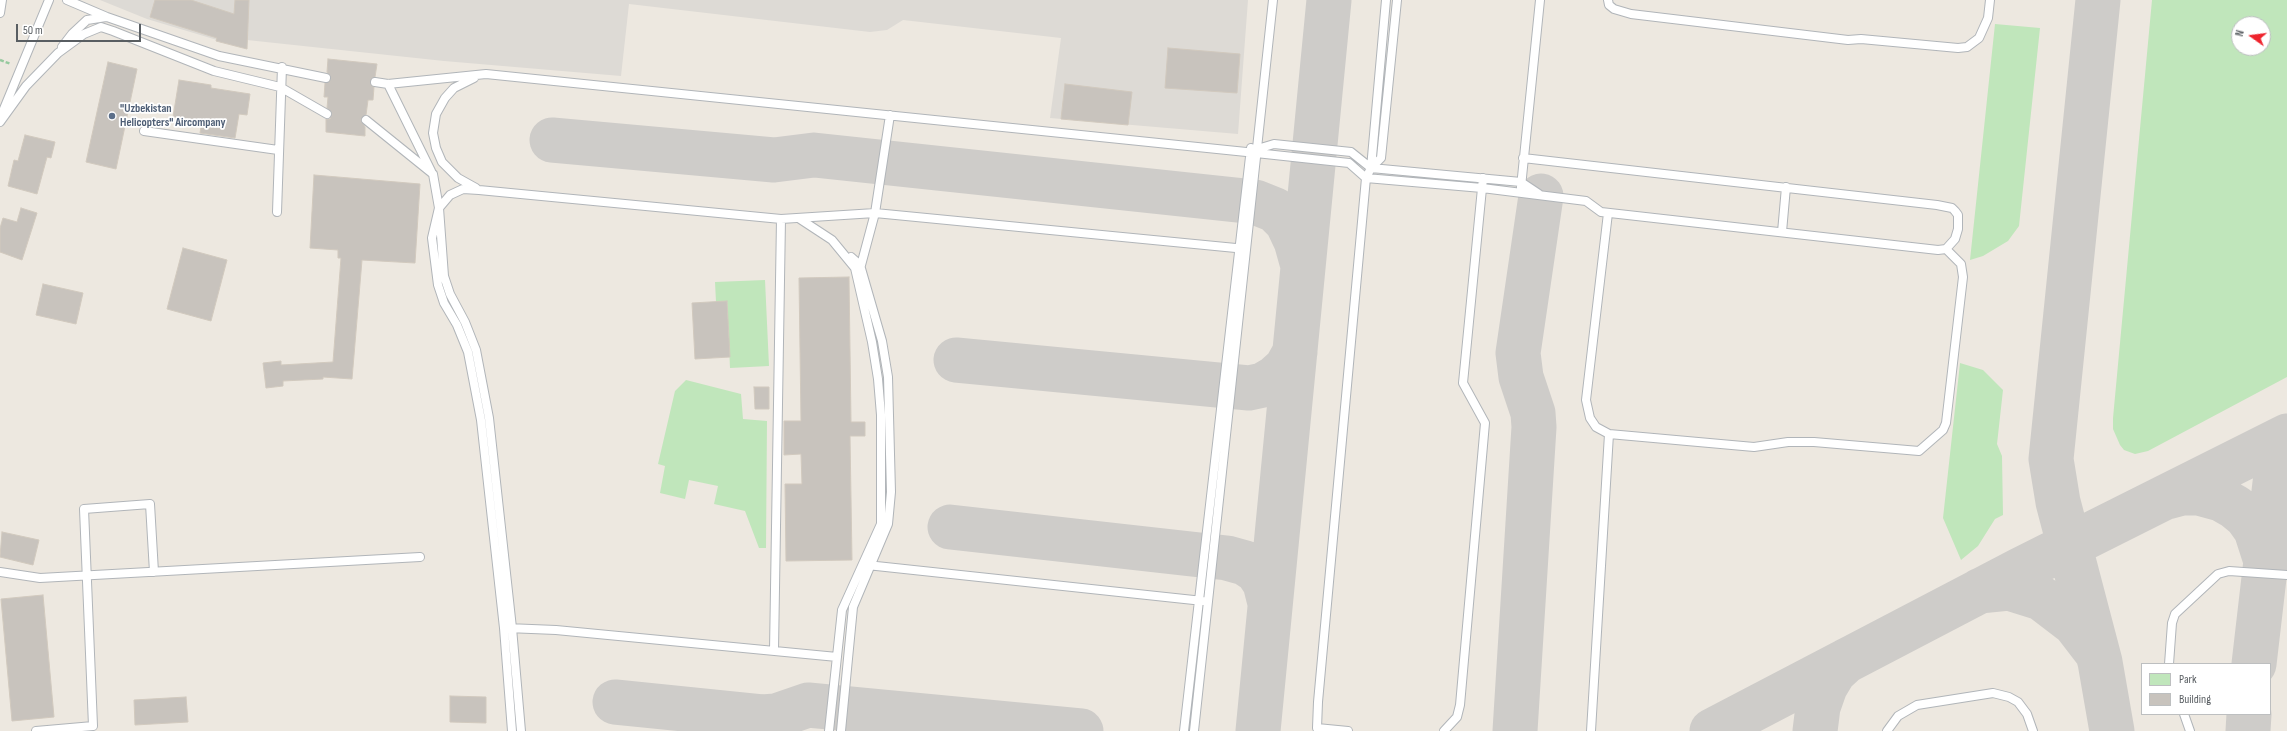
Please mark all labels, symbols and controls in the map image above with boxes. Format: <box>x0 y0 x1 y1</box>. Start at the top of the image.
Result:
scale bar <box>18 16 143 42</box>
north arrow <box>2231 16 2271 56</box>
text: 50 m <box>23 23 43 38</box>
text: N <box>2233 29 2247 38</box>
place label: "Uzbekistan Helicopters" Aircompany <box>120 102 226 130</box>
marker: "Uzbekistan Helicopters" Aircompany <box>107 111 117 121</box>
legend <box>2141 663 2271 715</box>
text: Park <box>2179 672 2197 687</box>
text: Building <box>2179 692 2211 707</box>

